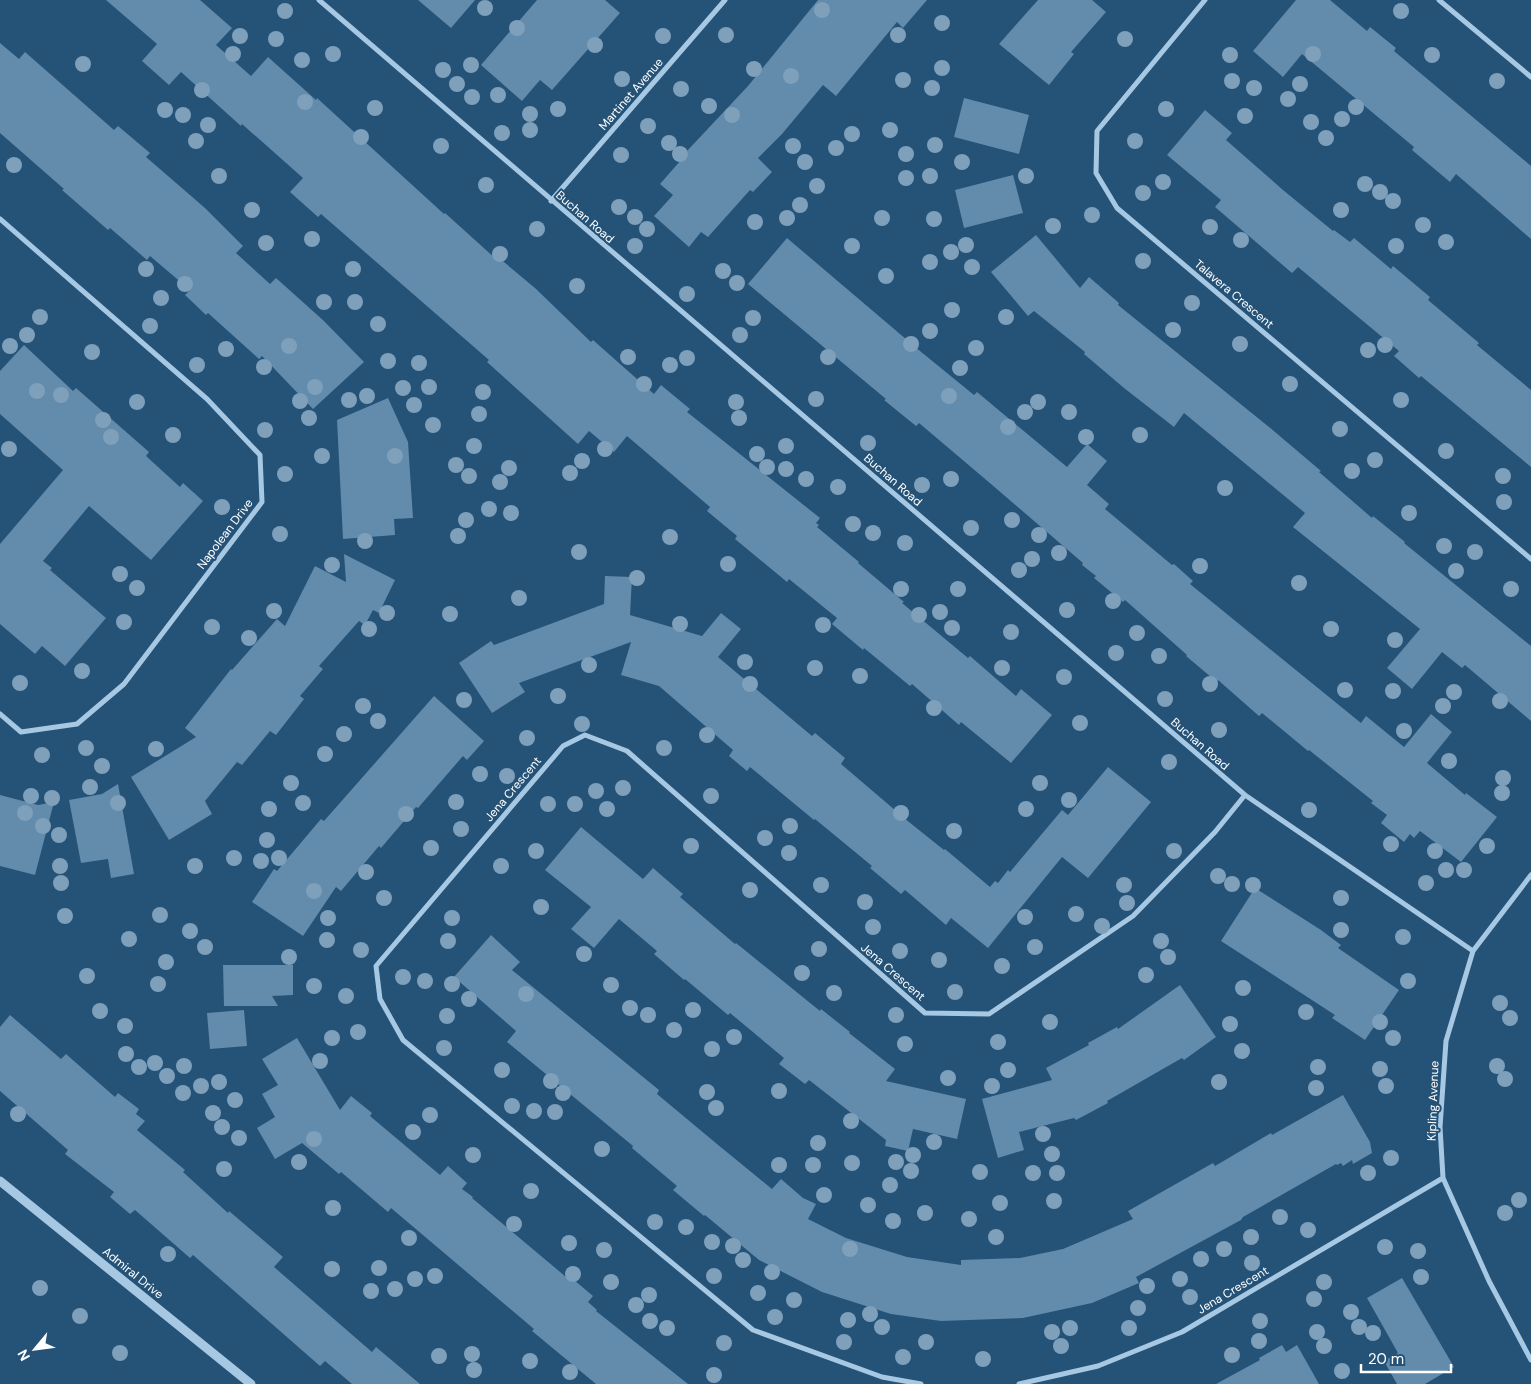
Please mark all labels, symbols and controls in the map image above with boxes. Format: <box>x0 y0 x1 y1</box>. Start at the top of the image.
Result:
street label: Martinet Avenue <box>595 54 667 134</box>
street label: Buchan Road <box>552 187 618 247</box>
street label: Talavera Crescent <box>1191 256 1277 332</box>
street label: Buchan Road <box>860 450 926 510</box>
street label: Napolean Drive <box>193 496 257 572</box>
street label: Buchan Road <box>1167 714 1233 774</box>
street label: Jena Crescent <box>481 753 545 825</box>
street label: Jena Crescent <box>857 940 929 1005</box>
street label: Kipling Avenue <box>1424 1060 1442 1142</box>
street label: Admiral Drive <box>99 1243 167 1303</box>
street label: Jena Crescent <box>1194 1262 1272 1318</box>
north arrow <box>10 1324 60 1374</box>
scale bar <box>1361 1342 1451 1374</box>
text: N <box>13 1346 34 1364</box>
text: 20 m <box>1368 1349 1404 1369</box>

